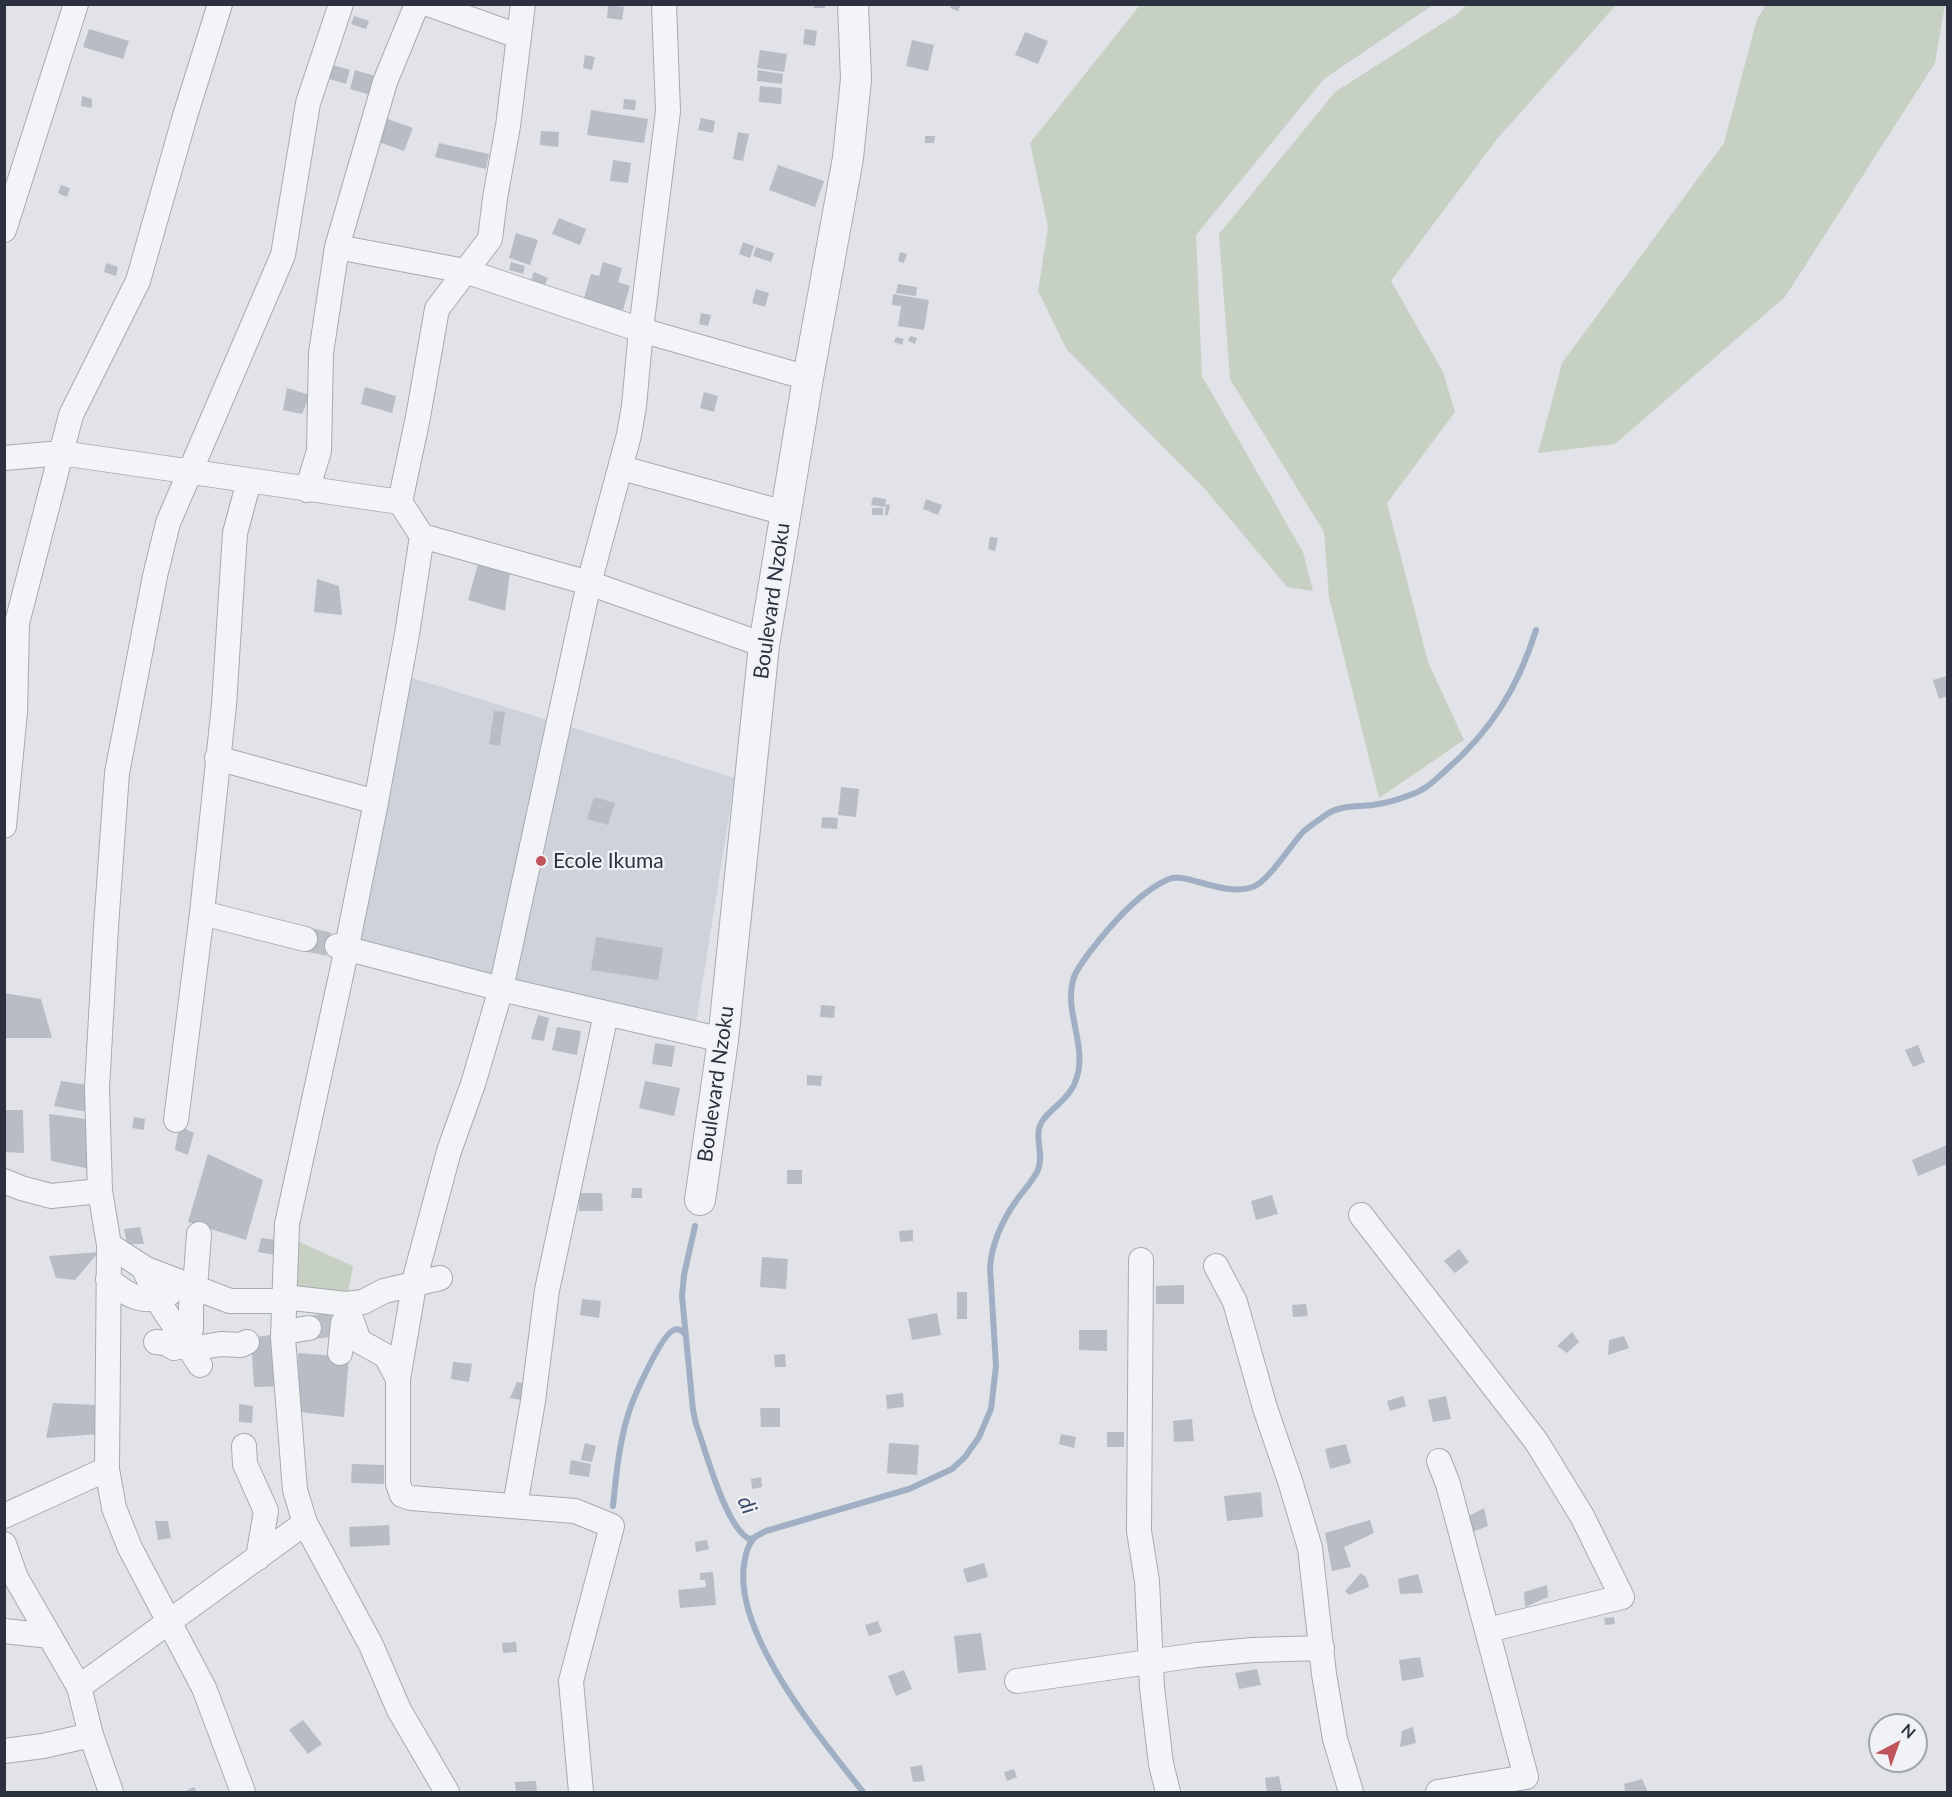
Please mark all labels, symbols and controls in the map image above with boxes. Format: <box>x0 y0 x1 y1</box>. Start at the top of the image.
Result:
street label: Boulevard Nzoku <box>749 521 795 681</box>
place label: Ecole Ikuma <box>553 848 664 874</box>
marker: Ecole Ikuma <box>534 854 548 868</box>
street label: Boulevard Nzoku <box>693 1004 739 1164</box>
water label: di <box>732 1492 762 1518</box>
north arrow <box>1868 1713 1928 1773</box>
text: N <box>1898 1719 1920 1742</box>

